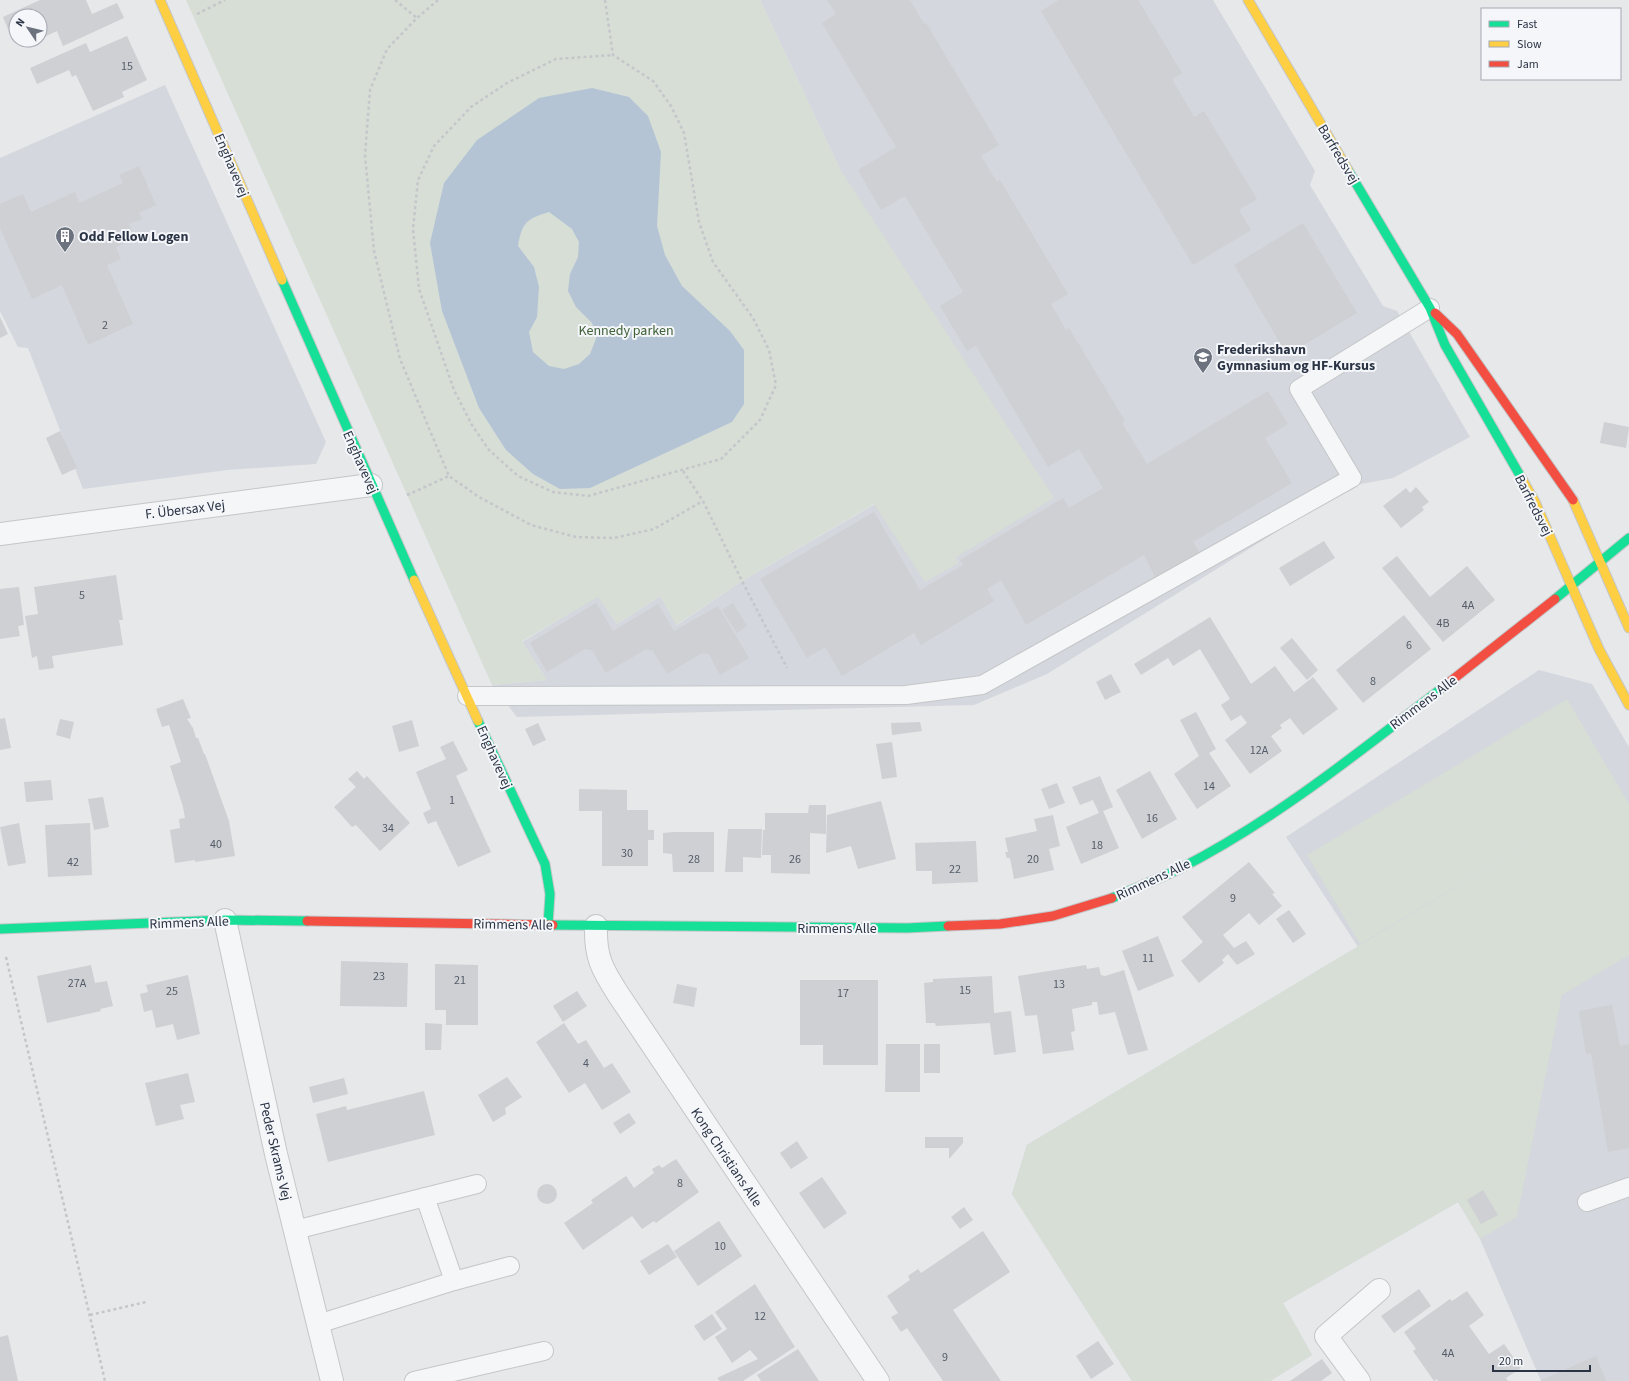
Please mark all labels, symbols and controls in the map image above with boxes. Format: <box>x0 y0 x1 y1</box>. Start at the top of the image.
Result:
north arrow <box>8 8 48 48</box>
legend <box>1481 8 1621 80</box>
text: N <box>12 15 28 30</box>
text: Fast <box>1517 16 1537 33</box>
text: Slow <box>1517 36 1542 53</box>
text: Jam <box>1517 56 1539 73</box>
house number: 15 <box>121 58 133 75</box>
street label: Barfredsvej <box>1312 121 1364 188</box>
street label: Enghavevej <box>209 131 253 200</box>
building icon: Odd Fellow Logen <box>54 225 76 253</box>
place label: Odd Fellow Logen <box>79 227 188 247</box>
house number: 2 <box>102 317 108 334</box>
park label: Kennedy parken <box>578 321 674 341</box>
place label: Frederikshavn Gymnasium og HF-Kursus <box>1217 340 1375 376</box>
school or university icon: Frederikshavn Gymnasium og HF-Kursus <box>1192 346 1214 374</box>
street label: Enghavevej <box>337 428 383 497</box>
street label: Barfredsvej <box>1509 471 1557 540</box>
street label: F. Übersax Vej <box>144 495 226 525</box>
house number: 5 <box>79 587 85 604</box>
house number: 4A <box>1462 597 1475 614</box>
house number: 4B <box>1436 615 1450 632</box>
house number: 6 <box>1406 637 1412 654</box>
street label: Rimmens Alle <box>1386 671 1461 735</box>
house number: 8 <box>1370 673 1376 690</box>
street label: Enghavevej <box>471 723 517 792</box>
house number: 12A <box>1250 742 1269 759</box>
house number: 14 <box>1203 778 1215 795</box>
house number: 1 <box>449 792 455 809</box>
house number: 16 <box>1146 810 1158 827</box>
house number: 34 <box>382 820 394 837</box>
house number: 40 <box>210 836 222 853</box>
house number: 18 <box>1091 837 1103 854</box>
house number: 30 <box>621 845 633 862</box>
house number: 28 <box>688 851 700 868</box>
house number: 26 <box>789 851 801 868</box>
house number: 20 <box>1027 851 1039 868</box>
house number: 42 <box>67 854 79 871</box>
street label: Rimmens Alle <box>1113 854 1194 906</box>
house number: 22 <box>949 861 961 878</box>
house number: 9 <box>1230 890 1236 907</box>
street label: Rimmens Alle <box>149 912 229 934</box>
street label: Rimmens Alle <box>473 914 553 936</box>
street label: Rimmens Alle <box>797 919 877 939</box>
house number: 11 <box>1142 950 1154 967</box>
house number: 23 <box>373 968 385 985</box>
house number: 21 <box>454 972 466 989</box>
house number: 27A <box>68 975 87 992</box>
house number: 13 <box>1053 976 1065 993</box>
house number: 15 <box>959 982 971 999</box>
house number: 25 <box>166 983 178 1000</box>
house number: 17 <box>837 985 849 1002</box>
house number: 4 <box>583 1055 589 1072</box>
street label: Peder Skrams Vej <box>254 1100 296 1202</box>
street label: Kong Christians Alle <box>685 1104 767 1211</box>
house number: 8 <box>677 1175 683 1192</box>
house number: 10 <box>714 1238 726 1255</box>
house number: 12 <box>754 1308 766 1325</box>
house number: 4A <box>1442 1345 1455 1362</box>
scale bar <box>1493 1347 1590 1373</box>
house number: 9 <box>942 1349 948 1366</box>
text: 20 m <box>1499 1353 1523 1370</box>

